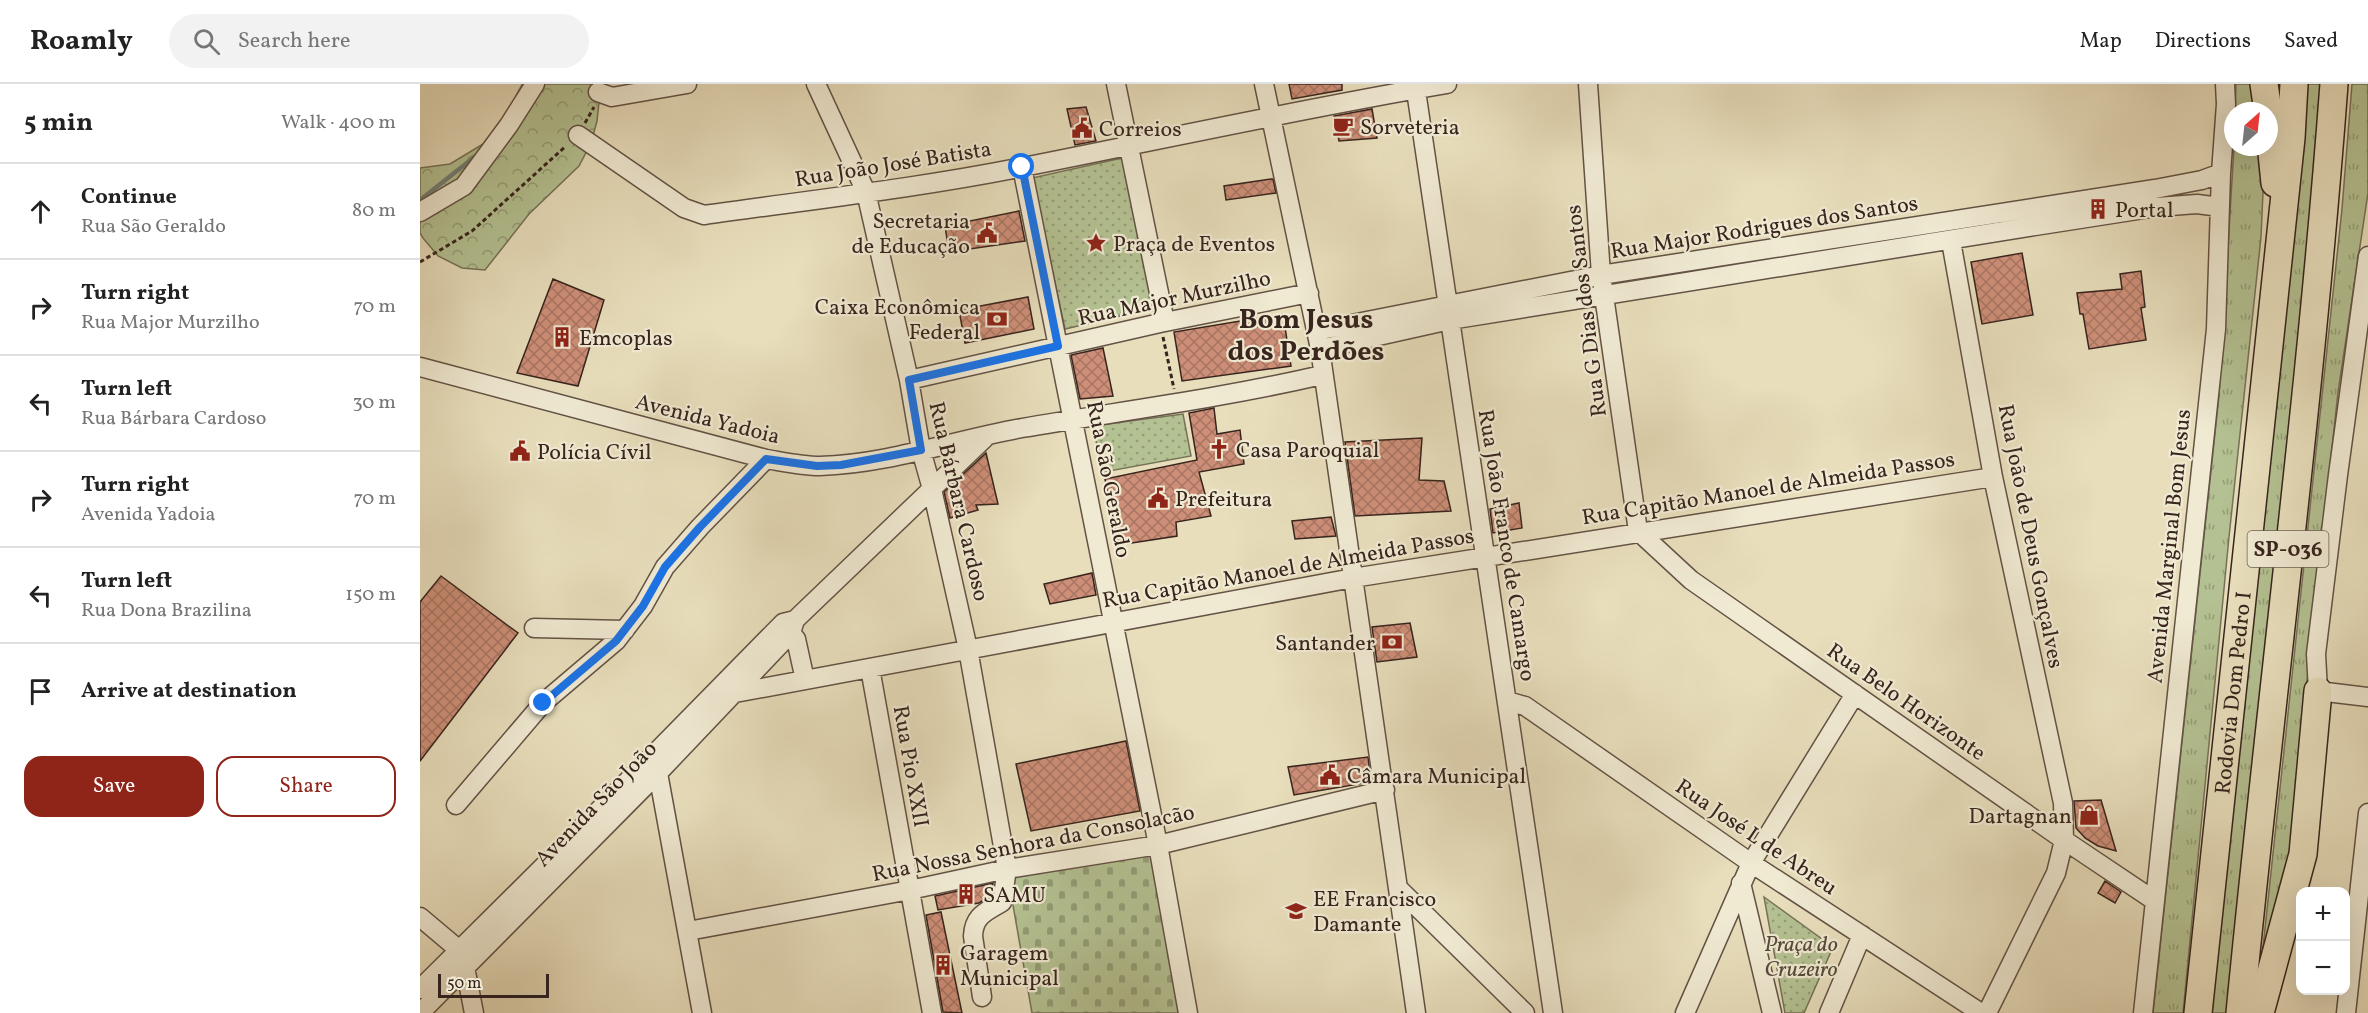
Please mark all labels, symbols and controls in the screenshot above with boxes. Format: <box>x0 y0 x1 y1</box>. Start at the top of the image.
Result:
search box <box>169 14 589 68</box>
text: Roamly <box>30 22 133 61</box>
icon: search <box>190 25 223 58</box>
text: Search here <box>238 26 350 57</box>
text: Map <box>2080 27 2122 56</box>
text: Directions <box>2155 27 2251 56</box>
text: Saved <box>2284 27 2338 56</box>
north arrow <box>2224 102 2278 156</box>
text: 5 min <box>24 105 93 141</box>
text: Walk · 400 m <box>281 109 396 137</box>
place label: Sorveteria <box>1360 113 1460 144</box>
cafe icon: Sorveteria <box>1331 114 1355 138</box>
place label: Correios <box>1099 115 1182 146</box>
public building icon: Correios <box>1070 116 1094 140</box>
street label: Rua João José Batista <box>793 135 994 196</box>
route start <box>1008 153 1034 179</box>
text: Continue <box>81 182 177 213</box>
street label: Rua Major Rodrigues dos Santos <box>1608 189 1920 268</box>
icon: ahead <box>24 195 57 228</box>
place label: Portal <box>2115 196 2174 227</box>
text: 80 m <box>352 197 396 225</box>
building icon: Portal <box>2086 197 2110 221</box>
street label: Rua G Dias dos Santos <box>1559 203 1616 419</box>
place label: Secretaria de Educação <box>851 207 970 263</box>
text: Rua São Geraldo <box>81 213 226 241</box>
public building icon: Secretaria de Educação <box>975 221 999 245</box>
place label: Praça de Eventos <box>1113 230 1275 261</box>
place icon: Praça de Eventos <box>1084 231 1108 255</box>
street label: Rua Major Murzilho <box>1075 264 1274 335</box>
text: Turn right <box>81 278 189 309</box>
icon: right <box>24 291 57 324</box>
text: 70 m <box>353 293 396 321</box>
place label: Caixa Econômica Federal <box>815 293 980 349</box>
district label: Bom Jesus dos Perdões <box>1228 301 1384 372</box>
bank icon: Caixa Econômica Federal <box>985 307 1009 331</box>
text: Rua Major Murzilho <box>81 309 260 337</box>
place label: Emcoplas <box>579 324 673 355</box>
building icon: Emcoplas <box>550 325 574 349</box>
text: Turn left <box>81 374 172 405</box>
icon: left <box>24 387 57 420</box>
street label: Avenida Yadoia <box>632 387 783 453</box>
text: 30 m <box>352 389 396 417</box>
street label: Rua São Geraldo <box>1077 398 1138 561</box>
street label: Rua Bárbara Cardoso <box>920 399 996 604</box>
street label: Rua João de Deus Gonçalves <box>1989 402 2070 671</box>
text: Rua Bárbara Cardoso <box>81 405 266 433</box>
street label: Rua João Franco de Camargo <box>1469 407 1542 684</box>
street label: Avenida Marginal Bom Jesus <box>2141 408 2200 685</box>
place label: Casa Paroquial <box>1236 436 1379 467</box>
church icon: Casa Paroquial <box>1207 437 1231 461</box>
place label: Polícia Cívil <box>537 438 652 469</box>
public building icon: Polícia Cívil <box>508 439 532 463</box>
street label: Rua Capitão Manoel de Almeida Passos <box>1580 445 1957 534</box>
text: Turn right <box>81 470 189 501</box>
icon: right <box>24 483 57 516</box>
text: 70 m <box>353 485 396 513</box>
place label: Prefeitura <box>1175 485 1272 516</box>
public building icon: Prefeitura <box>1146 486 1170 510</box>
text: Avenida Yadoia <box>81 501 215 529</box>
street label: Rua Capitão Manoel de Almeida Passos <box>1100 521 1477 617</box>
road number: SP-036 <box>2248 531 2328 567</box>
text: Turn left <box>81 566 172 597</box>
icon: left <box>24 579 57 612</box>
text: 150 m <box>345 581 396 609</box>
street label: Rodovia Dom Pedro I <box>2208 590 2261 796</box>
text: Rua Dona Brazilina <box>81 597 252 625</box>
place label: Santander <box>1275 629 1375 660</box>
bank icon: Santander <box>1380 630 1404 654</box>
street label: Rua Belo Horizonte <box>1820 637 1991 770</box>
icon: arrive <box>24 675 57 708</box>
text: Arrive at destination <box>81 676 297 707</box>
route end <box>529 689 555 715</box>
street label: Rua Pio XXII <box>884 703 936 830</box>
street label: Avenida São João <box>529 735 665 875</box>
button: Save <box>24 756 204 817</box>
button: Share <box>216 756 396 817</box>
place label: Câmara Municipal <box>1347 762 1526 793</box>
public building icon: Câmara Municipal <box>1318 763 1342 787</box>
street label: Rua José L de Abreu <box>1668 772 1843 904</box>
street label: Rua Nossa Senhora da Consolacão <box>870 798 1197 891</box>
place label: Dartagnan <box>1969 802 2072 833</box>
shop icon: Dartagnan <box>2077 803 2101 827</box>
place label: SAMU <box>983 881 1046 912</box>
building icon: SAMU <box>954 882 978 906</box>
place label: EE Francisco Damante <box>1313 885 1436 941</box>
map controls <box>2296 887 2350 995</box>
button: + <box>2296 887 2350 941</box>
school or university icon: EE Francisco Damante <box>1284 899 1308 923</box>
park label: Praça do Cruzeiro <box>1764 930 1838 986</box>
place label: Garagem Municipal <box>960 939 1059 995</box>
button: − <box>2296 941 2350 995</box>
building icon: Garagem Municipal <box>931 953 955 977</box>
scale bar <box>438 971 549 998</box>
text: 50 m <box>447 973 481 995</box>

